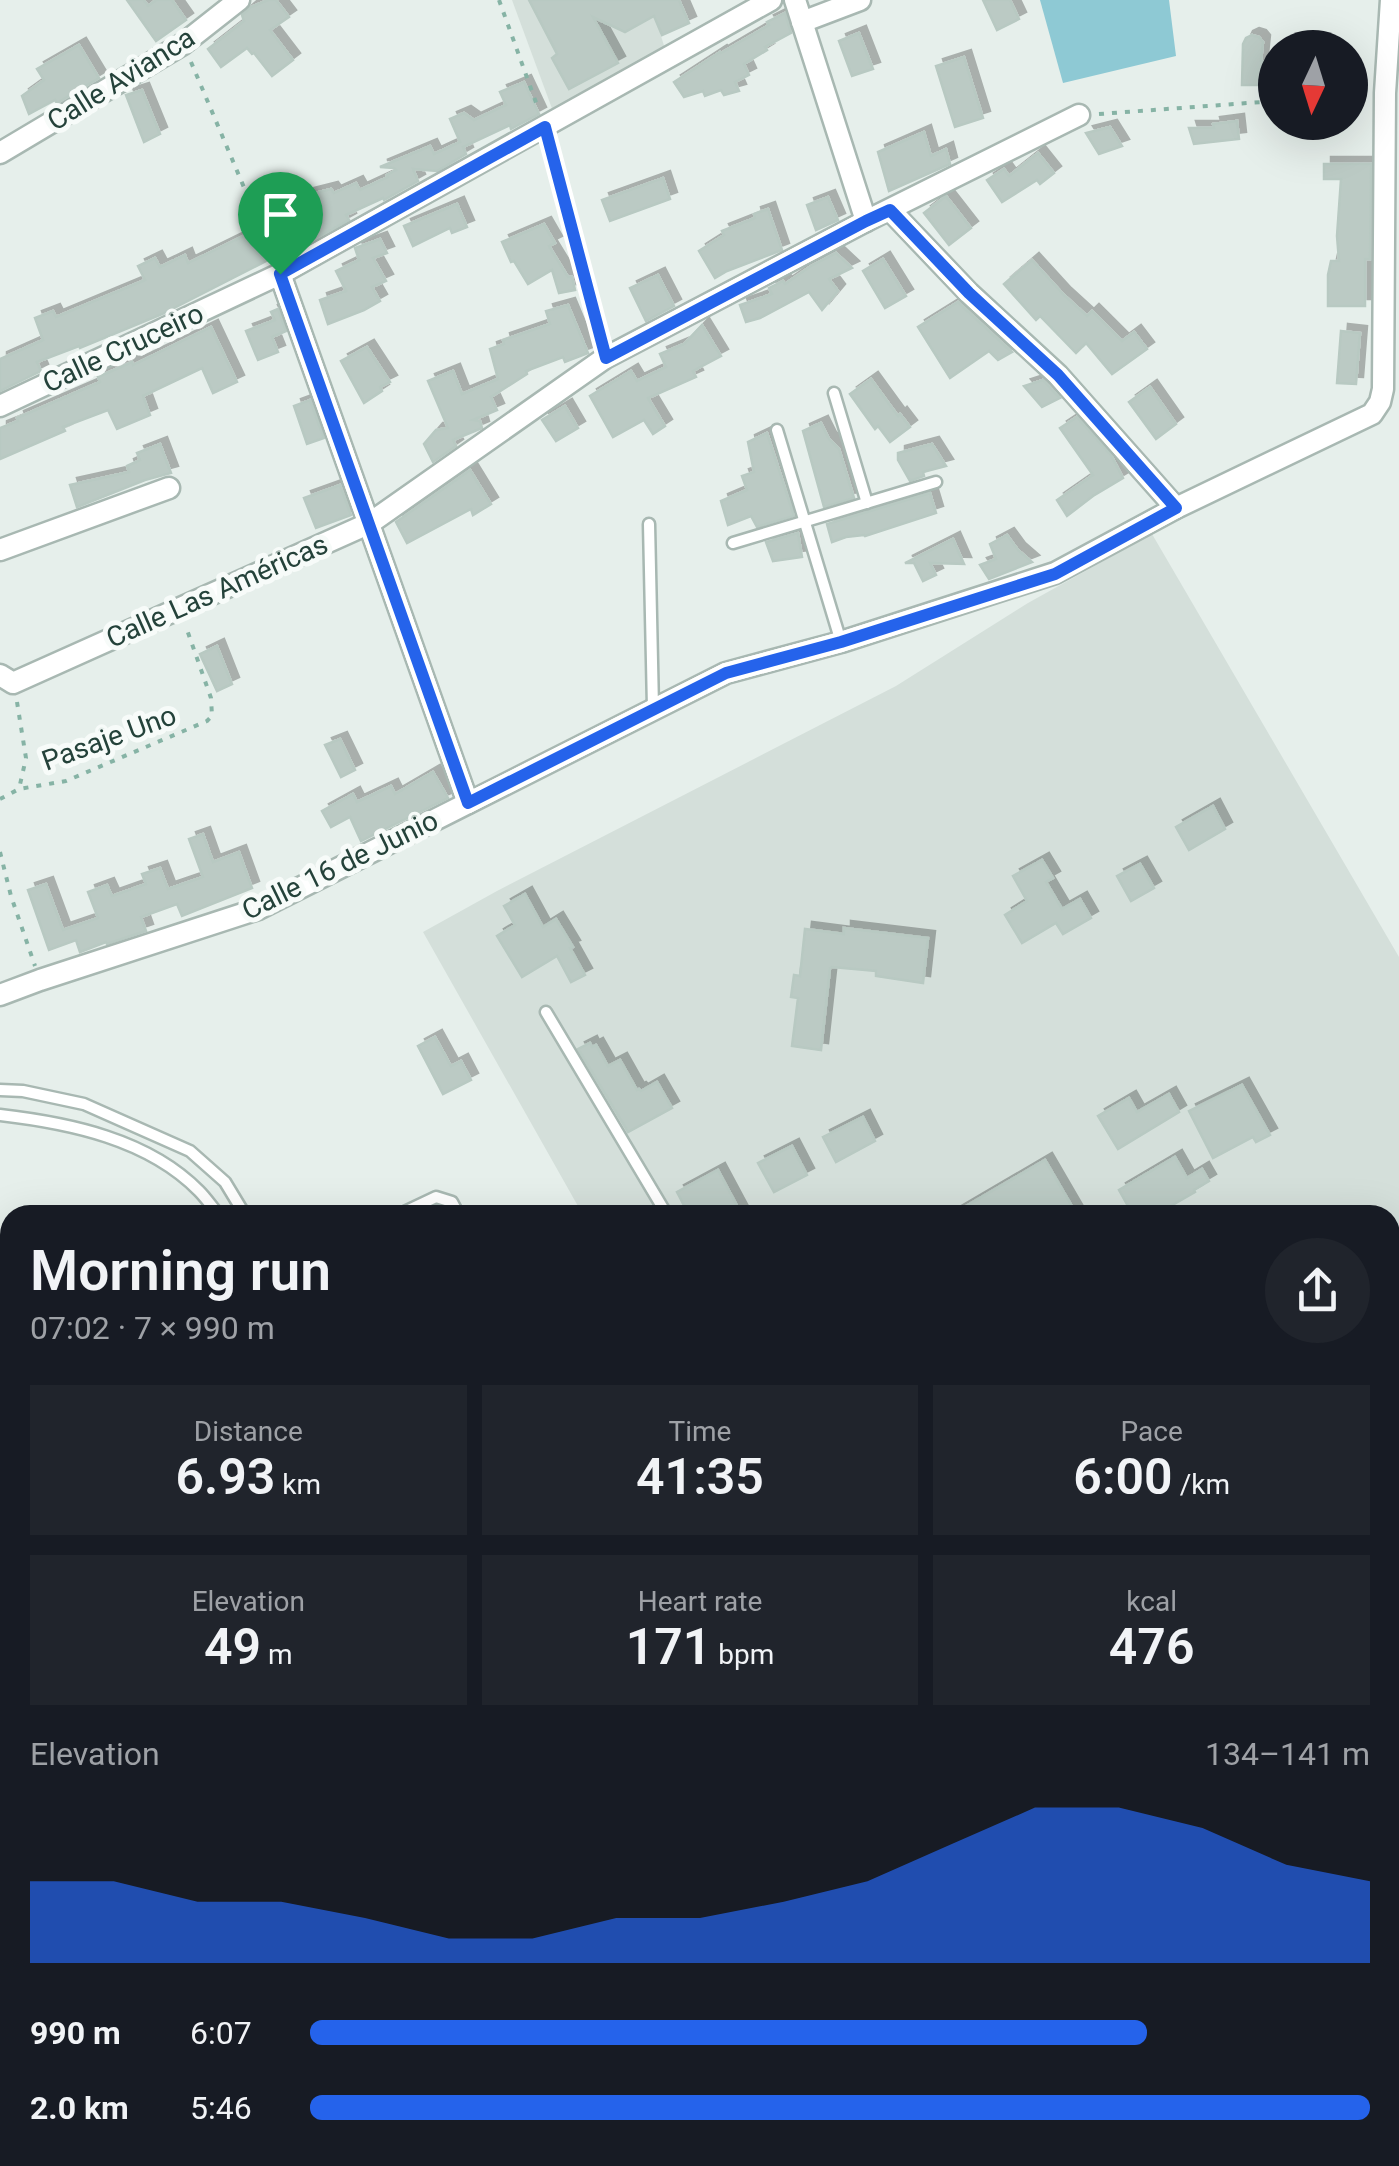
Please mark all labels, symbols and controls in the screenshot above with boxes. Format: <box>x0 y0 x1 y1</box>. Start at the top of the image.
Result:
street label: Calle Avianca <box>41 21 201 137</box>
north arrow <box>1258 30 1368 140</box>
map controls <box>1258 30 1368 140</box>
pin <box>238 172 323 275</box>
icon: arrive <box>253 187 308 242</box>
street label: Calle Cruceiro <box>37 296 209 400</box>
street label: Calle Las Américas <box>101 527 333 655</box>
street label: Pasaje Uno <box>37 698 181 778</box>
street label: Calle 16 de Junio <box>237 803 443 927</box>
button: share <box>1265 1238 1370 1343</box>
text: Morning run <box>30 1239 331 1303</box>
text: 07:02 · 7 × 990 m <box>30 1309 275 1347</box>
text: Distance <box>194 1415 303 1448</box>
text: Time <box>669 1415 731 1448</box>
text: Pace <box>1121 1415 1183 1448</box>
text: 6.93 <box>176 1448 275 1506</box>
text: 41:35 <box>636 1448 764 1506</box>
text: 6:00 <box>1073 1448 1173 1506</box>
text: km <box>275 1468 321 1501</box>
text: /km <box>1173 1468 1230 1501</box>
text: Elevation <box>192 1585 305 1618</box>
text: Heart rate <box>638 1585 762 1618</box>
text: kcal <box>1126 1585 1177 1618</box>
text: 49 <box>204 1618 261 1676</box>
text: 171 <box>626 1618 711 1676</box>
text: 476 <box>1109 1618 1195 1676</box>
text: m <box>261 1638 293 1671</box>
text: bpm <box>711 1638 774 1671</box>
text: Elevation <box>30 1735 160 1773</box>
text: 134–141 m <box>1205 1735 1370 1773</box>
text: 990 m <box>30 2014 121 2052</box>
text: 6:07 <box>190 2014 252 2052</box>
text: 2.0 km <box>30 2089 129 2127</box>
text: 5:46 <box>190 2089 252 2127</box>

